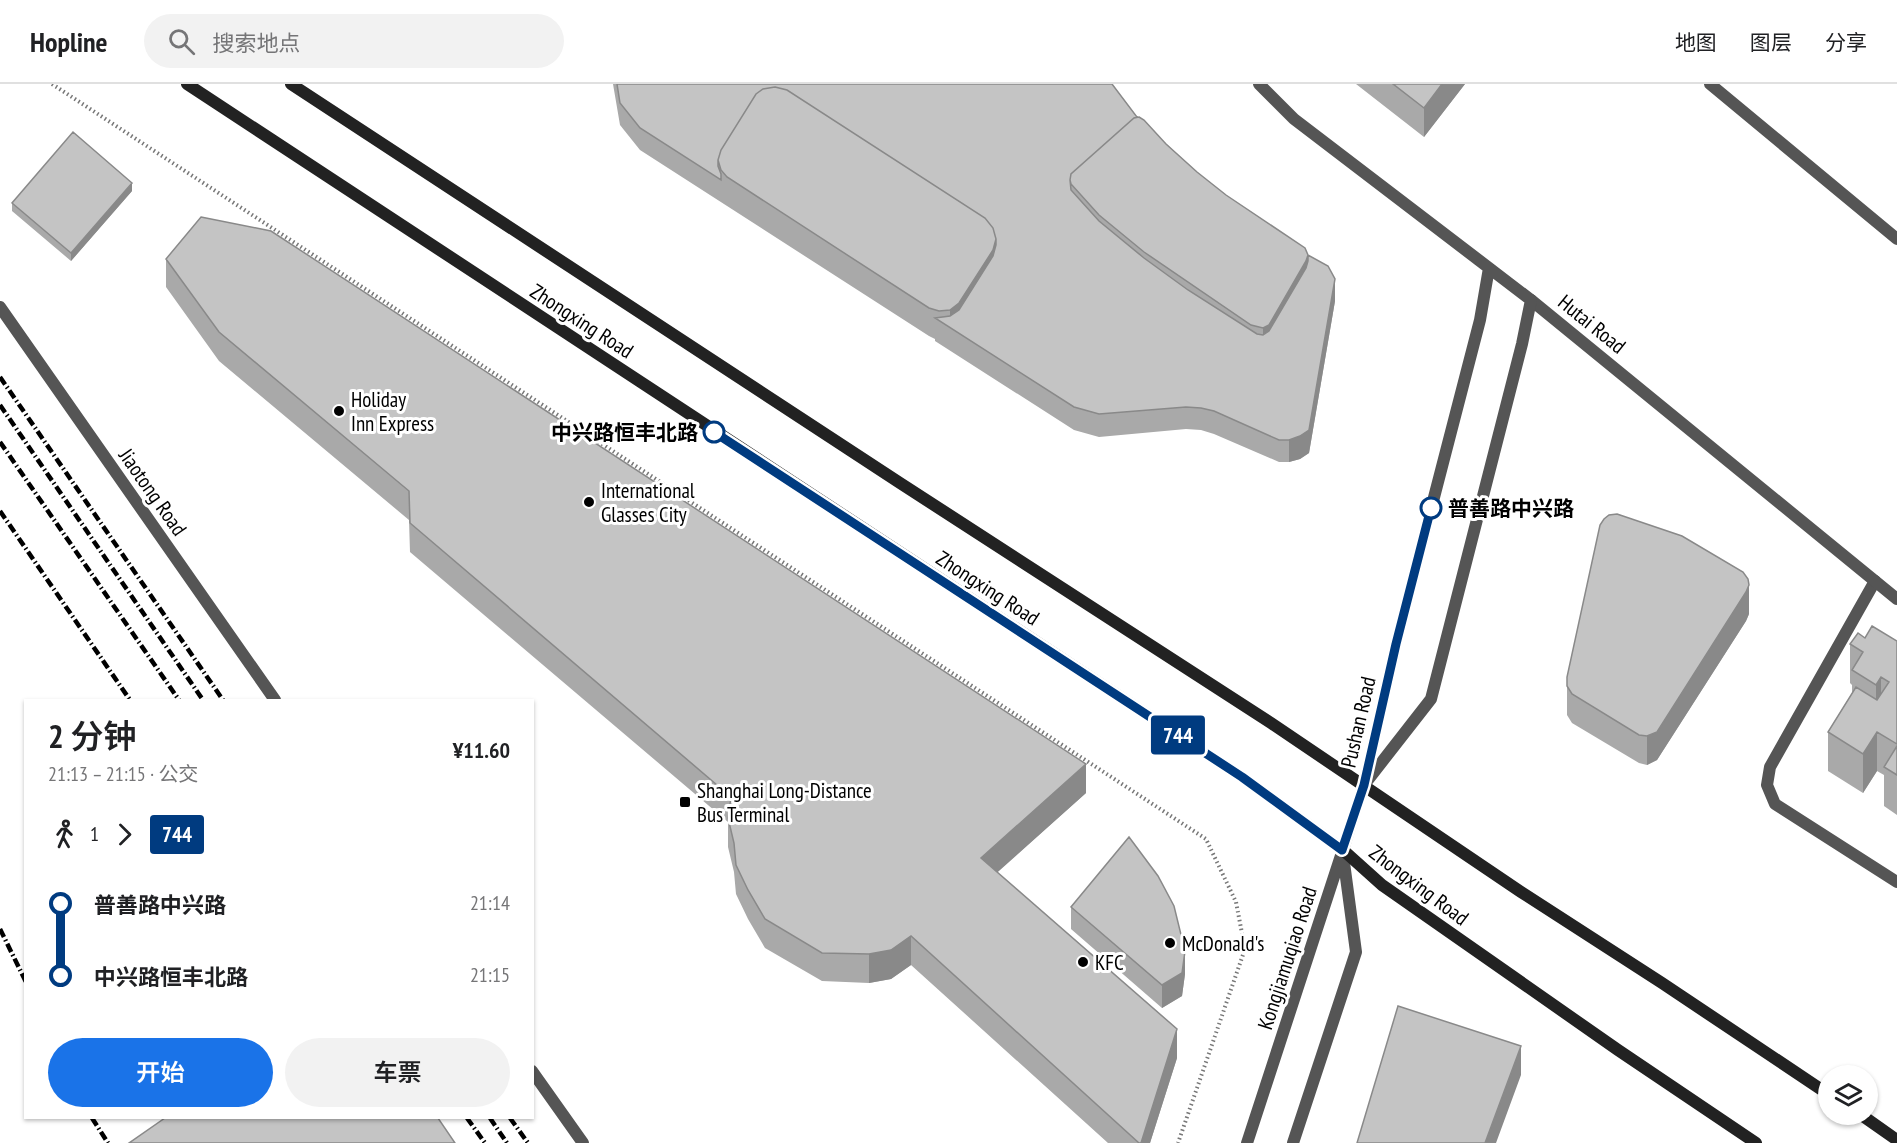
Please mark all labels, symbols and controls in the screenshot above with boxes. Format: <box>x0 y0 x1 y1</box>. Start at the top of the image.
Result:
search box <box>144 14 564 68</box>
text: Hopline <box>30 23 108 60</box>
icon: search <box>165 25 198 58</box>
text: 搜索地点 <box>213 29 301 57</box>
text: 地图 <box>1675 29 1717 56</box>
text: 图层 <box>1750 29 1792 56</box>
text: 分享 <box>1825 29 1867 56</box>
street label: Zhongxing Road <box>525 278 639 364</box>
street label: Hutai Road <box>1553 289 1631 359</box>
place label: Holiday Inn Express <box>351 386 434 437</box>
marker: Holiday Inn Express <box>332 404 346 418</box>
place label: 中兴路恒丰北路 <box>551 419 698 446</box>
marker: 中兴路恒丰北路 <box>703 421 725 443</box>
street label: Jiaotong Road <box>113 442 193 541</box>
place label: International Glasses City <box>601 477 695 528</box>
marker: International Glasses City <box>582 495 596 509</box>
place label: 普善路中兴路 <box>1448 495 1574 522</box>
marker: 普善路中兴路 <box>1420 497 1442 519</box>
street label: Zhongxing Road <box>931 545 1045 631</box>
street label: Pushan Road <box>1334 674 1382 770</box>
text: 2 分钟 <box>48 714 137 757</box>
line badge: 744 <box>1144 716 1212 754</box>
text: 744 <box>1163 722 1193 749</box>
text: ¥11.60 <box>453 736 510 764</box>
text: 21:13 – 21:15 · 公交 <box>48 761 199 787</box>
place label: Shanghai Long-Distance Bus Terminal <box>697 777 872 828</box>
marker: Shanghai Long-Distance Bus Terminal <box>678 795 692 809</box>
icon: walk <box>48 818 81 851</box>
icon: forward <box>108 818 141 851</box>
text: 1 <box>90 821 99 847</box>
text: 744 <box>162 821 192 848</box>
street label: Zhongxing Road <box>1364 839 1474 931</box>
street label: Kongjiamuqiao Road <box>1251 883 1323 1033</box>
text: 21:14 <box>470 890 510 916</box>
text: 普善路中兴路 <box>94 891 226 919</box>
place label: McDonald's <box>1182 930 1264 957</box>
marker: McDonald's <box>1163 936 1177 950</box>
place label: KFC <box>1095 949 1124 976</box>
marker: KFC <box>1076 955 1090 969</box>
text: 21:15 <box>470 962 510 988</box>
text: 中兴路恒丰北路 <box>94 963 248 991</box>
button: 开始 <box>48 1038 273 1107</box>
button: 车票 <box>285 1038 510 1107</box>
map controls <box>1818 1065 1878 1125</box>
button: layers <box>1818 1065 1878 1125</box>

